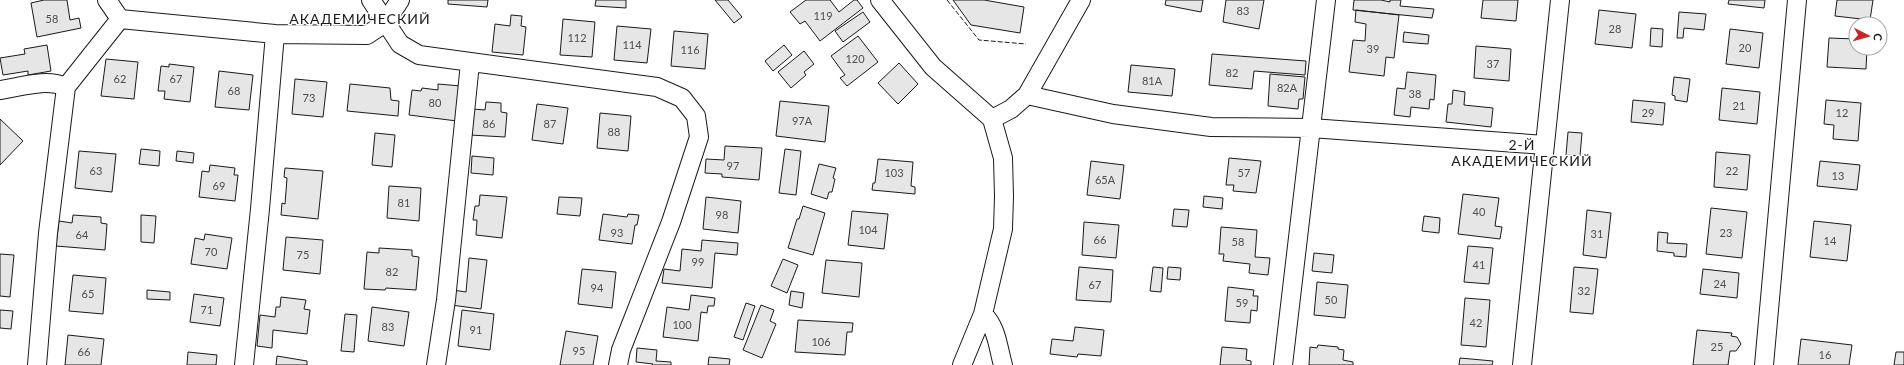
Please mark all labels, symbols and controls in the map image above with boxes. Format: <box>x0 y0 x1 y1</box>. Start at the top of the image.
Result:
house number: 83 <box>1237 4 1249 17</box>
house number: 119 <box>813 9 833 22</box>
district label: АКАДЕМИЧЕСКИЙ <box>289 10 431 27</box>
house number: 58 <box>46 12 58 25</box>
north arrow <box>1848 16 1888 56</box>
house number: 28 <box>1609 22 1621 35</box>
house number: 112 <box>567 31 587 44</box>
text: С <box>1872 33 1885 42</box>
house number: 114 <box>622 38 642 51</box>
house number: 20 <box>1739 41 1752 54</box>
house number: 39 <box>1367 42 1379 55</box>
house number: 116 <box>680 43 700 56</box>
house number: 120 <box>845 52 865 65</box>
house number: 37 <box>1487 57 1499 70</box>
house number: 82 <box>1226 66 1238 79</box>
house number: 62 <box>114 72 126 85</box>
house number: 67 <box>170 72 182 85</box>
house number: 81А <box>1142 74 1163 87</box>
house number: 82А <box>1277 81 1298 94</box>
house number: 68 <box>228 84 240 97</box>
house number: 38 <box>1409 87 1421 100</box>
house number: 73 <box>303 91 315 104</box>
house number: 80 <box>429 96 442 109</box>
house number: 21 <box>1733 99 1745 112</box>
house number: 29 <box>1642 106 1654 119</box>
house number: 12 <box>1836 106 1848 119</box>
house number: 97А <box>792 114 813 127</box>
house number: 86 <box>483 117 495 130</box>
house number: 87 <box>544 117 556 130</box>
house number: 88 <box>608 125 620 138</box>
district label: 2-Й АКАДЕМИЧЕСКИЙ <box>1451 136 1593 169</box>
house number: 97 <box>727 159 739 172</box>
house number: 63 <box>90 164 102 177</box>
house number: 22 <box>1726 164 1738 177</box>
house number: 103 <box>884 166 904 179</box>
house number: 57 <box>1238 166 1250 179</box>
house number: 13 <box>1832 169 1844 182</box>
house number: 65А <box>1095 173 1116 186</box>
house number: 69 <box>213 179 225 192</box>
house number: 81 <box>398 196 410 209</box>
house number: 40 <box>1473 205 1486 218</box>
house number: 98 <box>716 208 728 221</box>
house number: 104 <box>858 223 878 236</box>
house number: 93 <box>611 226 623 239</box>
house number: 23 <box>1720 226 1732 239</box>
house number: 31 <box>1591 227 1603 240</box>
house number: 64 <box>76 228 89 241</box>
house number: 66 <box>1094 233 1106 246</box>
house number: 14 <box>1824 234 1837 247</box>
house number: 58 <box>1232 235 1244 248</box>
house number: 70 <box>205 245 218 258</box>
house number: 75 <box>297 248 309 261</box>
house number: 99 <box>692 255 704 268</box>
house number: 41 <box>1473 258 1485 271</box>
house number: 82 <box>386 265 398 278</box>
house number: 24 <box>1714 277 1727 290</box>
house number: 67 <box>1089 278 1101 291</box>
house number: 94 <box>591 281 604 294</box>
house number: 32 <box>1578 284 1590 297</box>
house number: 65 <box>82 287 94 300</box>
house number: 50 <box>1325 293 1338 306</box>
house number: 59 <box>1236 296 1248 309</box>
house number: 71 <box>201 303 213 316</box>
house number: 42 <box>1470 316 1482 329</box>
house number: 100 <box>672 318 692 331</box>
house number: 83 <box>382 320 394 333</box>
house number: 91 <box>470 323 482 336</box>
house number: 106 <box>811 335 831 348</box>
house number: 25 <box>1711 340 1723 353</box>
house number: 95 <box>573 344 585 357</box>
house number: 66 <box>78 345 90 358</box>
house number: 16 <box>1819 348 1831 361</box>

